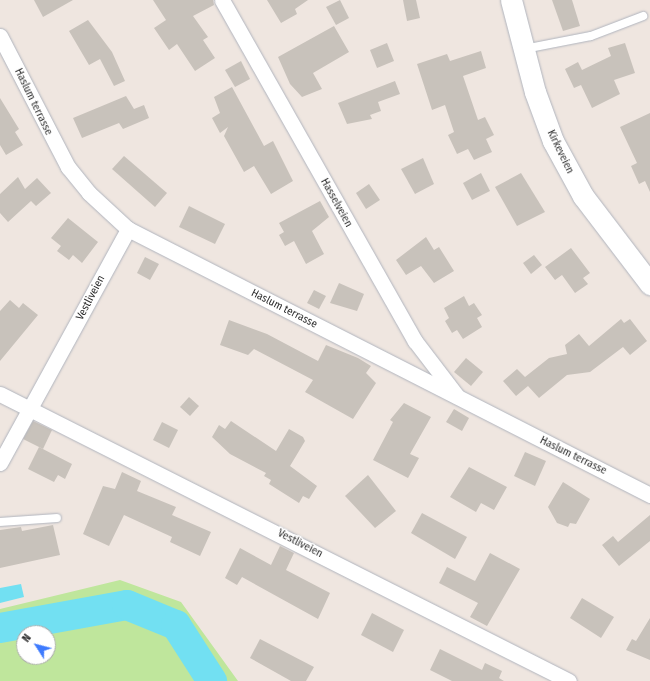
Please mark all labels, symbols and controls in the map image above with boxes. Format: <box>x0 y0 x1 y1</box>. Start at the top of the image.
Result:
street label: Haslum terrasse <box>11 66 55 138</box>
street label: Kirkeveien <box>544 128 576 176</box>
street label: Hasselveien <box>317 176 355 230</box>
street label: Vestliveien <box>74 273 108 323</box>
street label: Haslum terrasse <box>249 287 319 331</box>
street label: Haslum terrasse <box>537 434 609 478</box>
street label: Vestliveien <box>275 527 325 561</box>
north arrow <box>16 625 56 665</box>
text: N <box>19 632 34 645</box>

